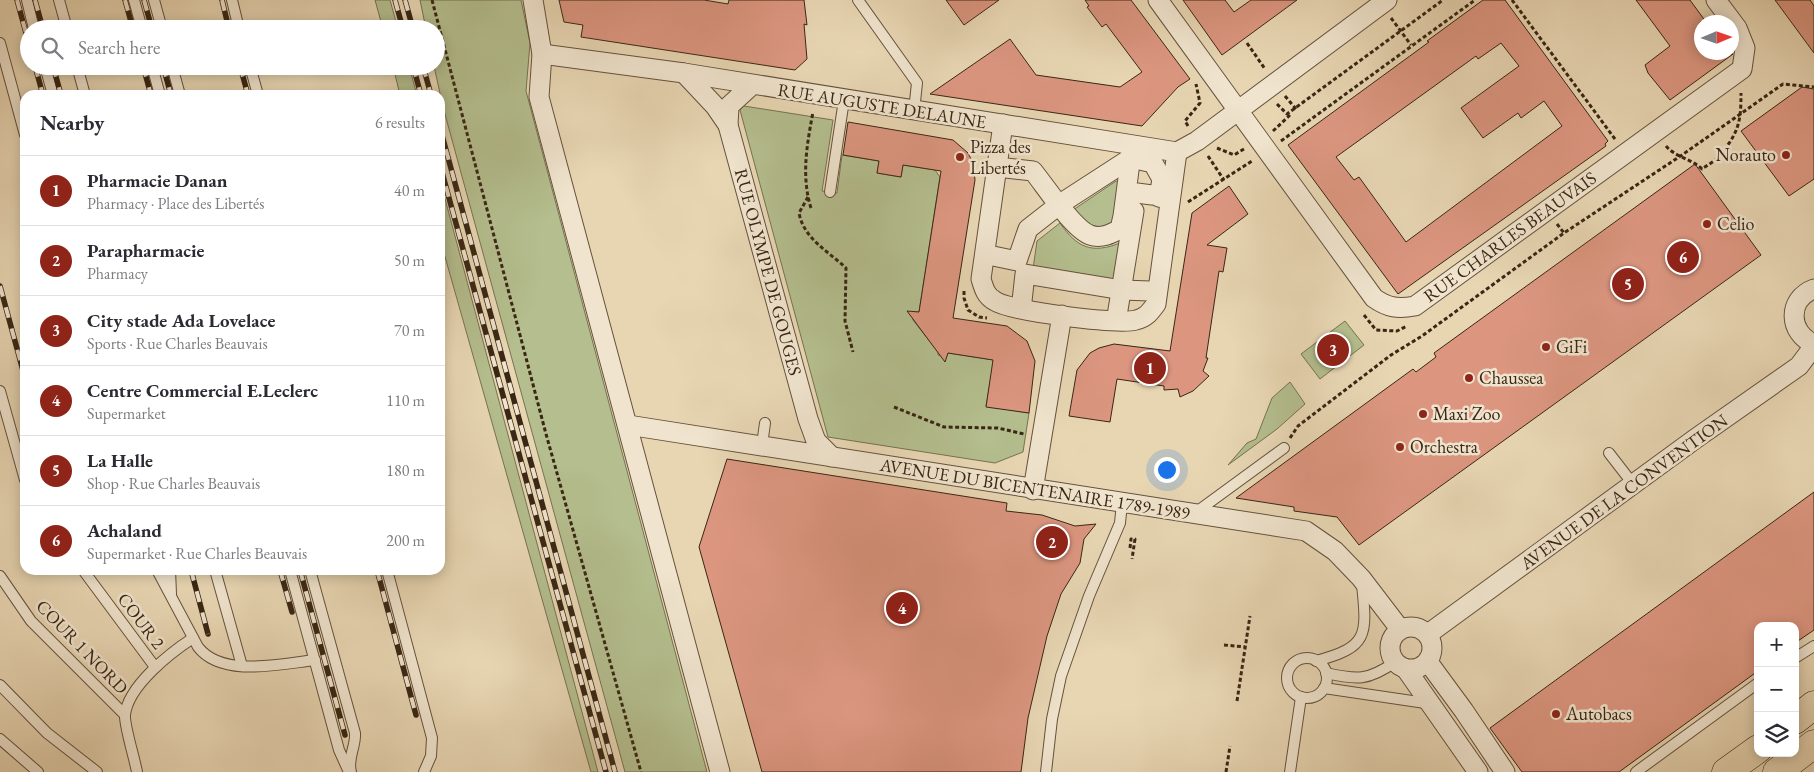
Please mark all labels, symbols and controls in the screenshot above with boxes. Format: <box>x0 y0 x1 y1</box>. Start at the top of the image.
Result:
north arrow <box>1694 15 1739 60</box>
search box <box>20 20 445 75</box>
icon: search <box>38 34 66 62</box>
text: Search here <box>78 35 160 60</box>
street label: RUE AUGUSTE DELAUNE <box>776 78 988 133</box>
text: Nearby <box>40 109 104 136</box>
text: 6 results <box>375 112 425 133</box>
place label: Pizza des Libertés <box>970 135 1031 179</box>
place label: Norauto <box>1716 143 1776 166</box>
marker: Norauto <box>1780 149 1792 161</box>
marker: Pizza des Libertés <box>954 151 966 163</box>
street label: RUE OLYMPE DE GOUGES <box>730 166 807 378</box>
street label: RUE CHARLES BEAUVAIS <box>1419 166 1601 307</box>
text: Pharmacie Danan <box>87 168 228 193</box>
text: 1 <box>52 180 60 201</box>
text: 40 m <box>394 180 425 201</box>
text: Pharmacy · Place des Libertés <box>87 193 264 214</box>
place label: Celio <box>1717 212 1755 235</box>
marker: Celio <box>1701 218 1713 230</box>
text: Parapharmacie <box>87 238 205 263</box>
pin: 6 <box>1667 238 1699 276</box>
text: 2 <box>52 250 60 271</box>
text: 50 m <box>394 250 425 271</box>
text: Pharmacy <box>87 263 148 284</box>
pin: 5 <box>1612 265 1644 303</box>
text: City stade Ada Lovelace <box>87 308 275 333</box>
text: 3 <box>52 320 60 341</box>
text: 70 m <box>394 320 425 341</box>
pin: 3 <box>1317 331 1349 369</box>
text: Sports · Rue Charles Beauvais <box>87 333 268 354</box>
place label: GiFi <box>1556 335 1588 358</box>
marker: GiFi <box>1540 341 1552 353</box>
pin: 1 <box>1134 349 1166 387</box>
place label: Chaussea <box>1479 366 1544 389</box>
marker: Chaussea <box>1463 372 1475 384</box>
text: Centre Commercial E.Leclerc <box>87 378 318 403</box>
text: 4 <box>52 390 60 411</box>
text: 110 m <box>386 390 425 411</box>
place label: Maxi Zoo <box>1433 402 1501 425</box>
text: Supermarket <box>87 403 166 424</box>
marker: Maxi Zoo <box>1417 408 1429 420</box>
street label: AVENUE DE LA CONVENTION <box>1515 408 1733 575</box>
place label: Orchestra <box>1410 435 1479 458</box>
marker: Orchestra <box>1394 441 1406 453</box>
text: La Halle <box>87 448 153 473</box>
street label: AVENUE DU BICENTENAIRE 1789-1989 <box>877 452 1192 524</box>
your location <box>1154 457 1180 483</box>
text: 5 <box>52 460 60 481</box>
text: 180 m <box>386 460 425 481</box>
text: Shop · Rue Charles Beauvais <box>87 473 260 494</box>
text: Achaland <box>87 518 162 543</box>
pin: 2 <box>1036 523 1068 561</box>
text: 6 <box>52 530 60 551</box>
text: 200 m <box>386 530 425 551</box>
text: Supermarket · Rue Charles Beauvais <box>87 543 307 564</box>
street label: COUR 2 <box>113 588 170 654</box>
pin: 4 <box>886 589 918 627</box>
street label: COUR 1 NORD <box>31 594 133 699</box>
map controls <box>1754 622 1799 757</box>
button: + <box>1754 622 1799 667</box>
button: − <box>1754 667 1799 712</box>
place label: Autobacs <box>1565 702 1632 725</box>
marker: Autobacs <box>1550 708 1562 720</box>
button: layers <box>1754 712 1799 757</box>

